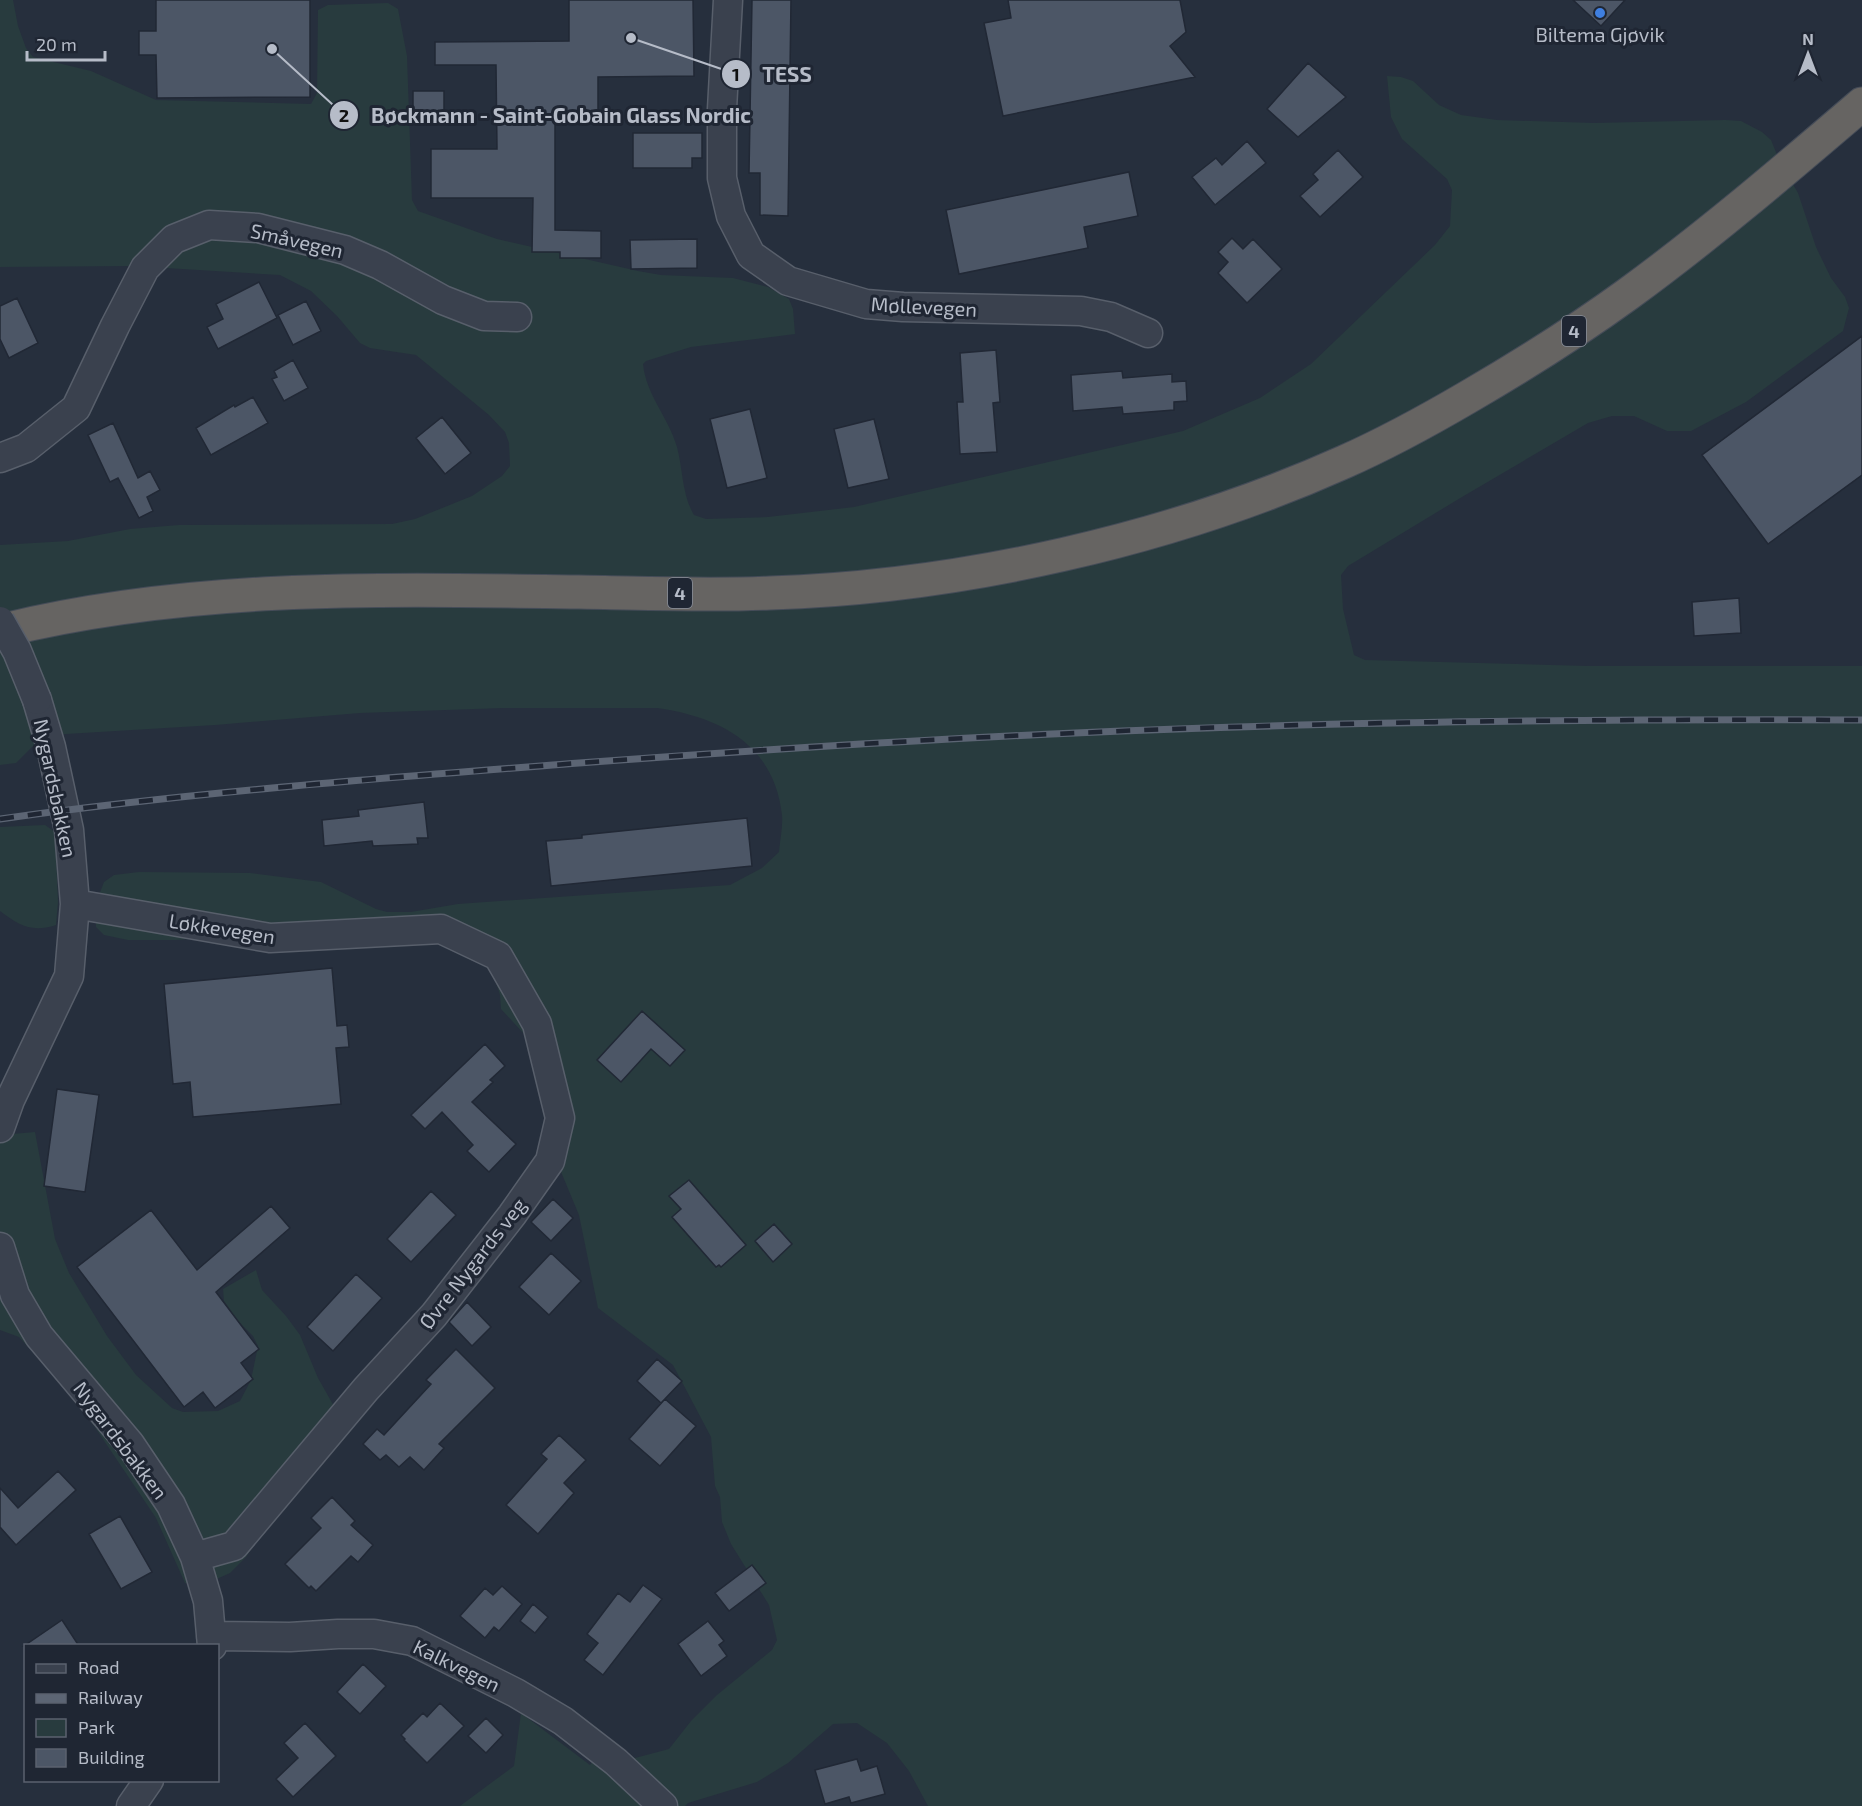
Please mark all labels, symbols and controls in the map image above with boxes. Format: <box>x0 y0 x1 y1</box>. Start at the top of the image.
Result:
marker: Biltema Gjøvik <box>1593 6 1607 20</box>
place label: Biltema Gjøvik <box>1535 22 1665 46</box>
scale bar <box>27 24 105 62</box>
north arrow <box>1778 24 1838 84</box>
text: N <box>1802 29 1814 48</box>
text: 20 m <box>36 33 77 55</box>
callout: TESS <box>721 55 824 94</box>
text: TESS <box>762 61 812 86</box>
text: 1 <box>732 63 740 85</box>
callout: Bøckmann - Saint-Gobain Glass Nordic <box>329 96 763 135</box>
text: Bøckmann - Saint-Gobain Glass Nordic <box>371 102 751 127</box>
text: 2 <box>339 104 349 126</box>
street label: Småvegen <box>248 218 346 262</box>
street label: Møllevegen <box>870 291 978 321</box>
road number: 4 <box>1562 316 1586 346</box>
road number: 4 <box>668 578 692 608</box>
street label: Nygardsbakken <box>30 717 82 859</box>
street label: Løkkevegen <box>167 908 277 948</box>
street label: Øvre Nygards veg <box>414 1193 530 1333</box>
street label: Nygardsbakken <box>69 1377 173 1503</box>
street label: Kalkvegen <box>410 1634 504 1696</box>
legend <box>24 1644 219 1782</box>
text: Road <box>78 1656 119 1678</box>
text: Railway <box>78 1686 143 1708</box>
text: Park <box>78 1716 115 1738</box>
text: Building <box>78 1746 145 1768</box>

